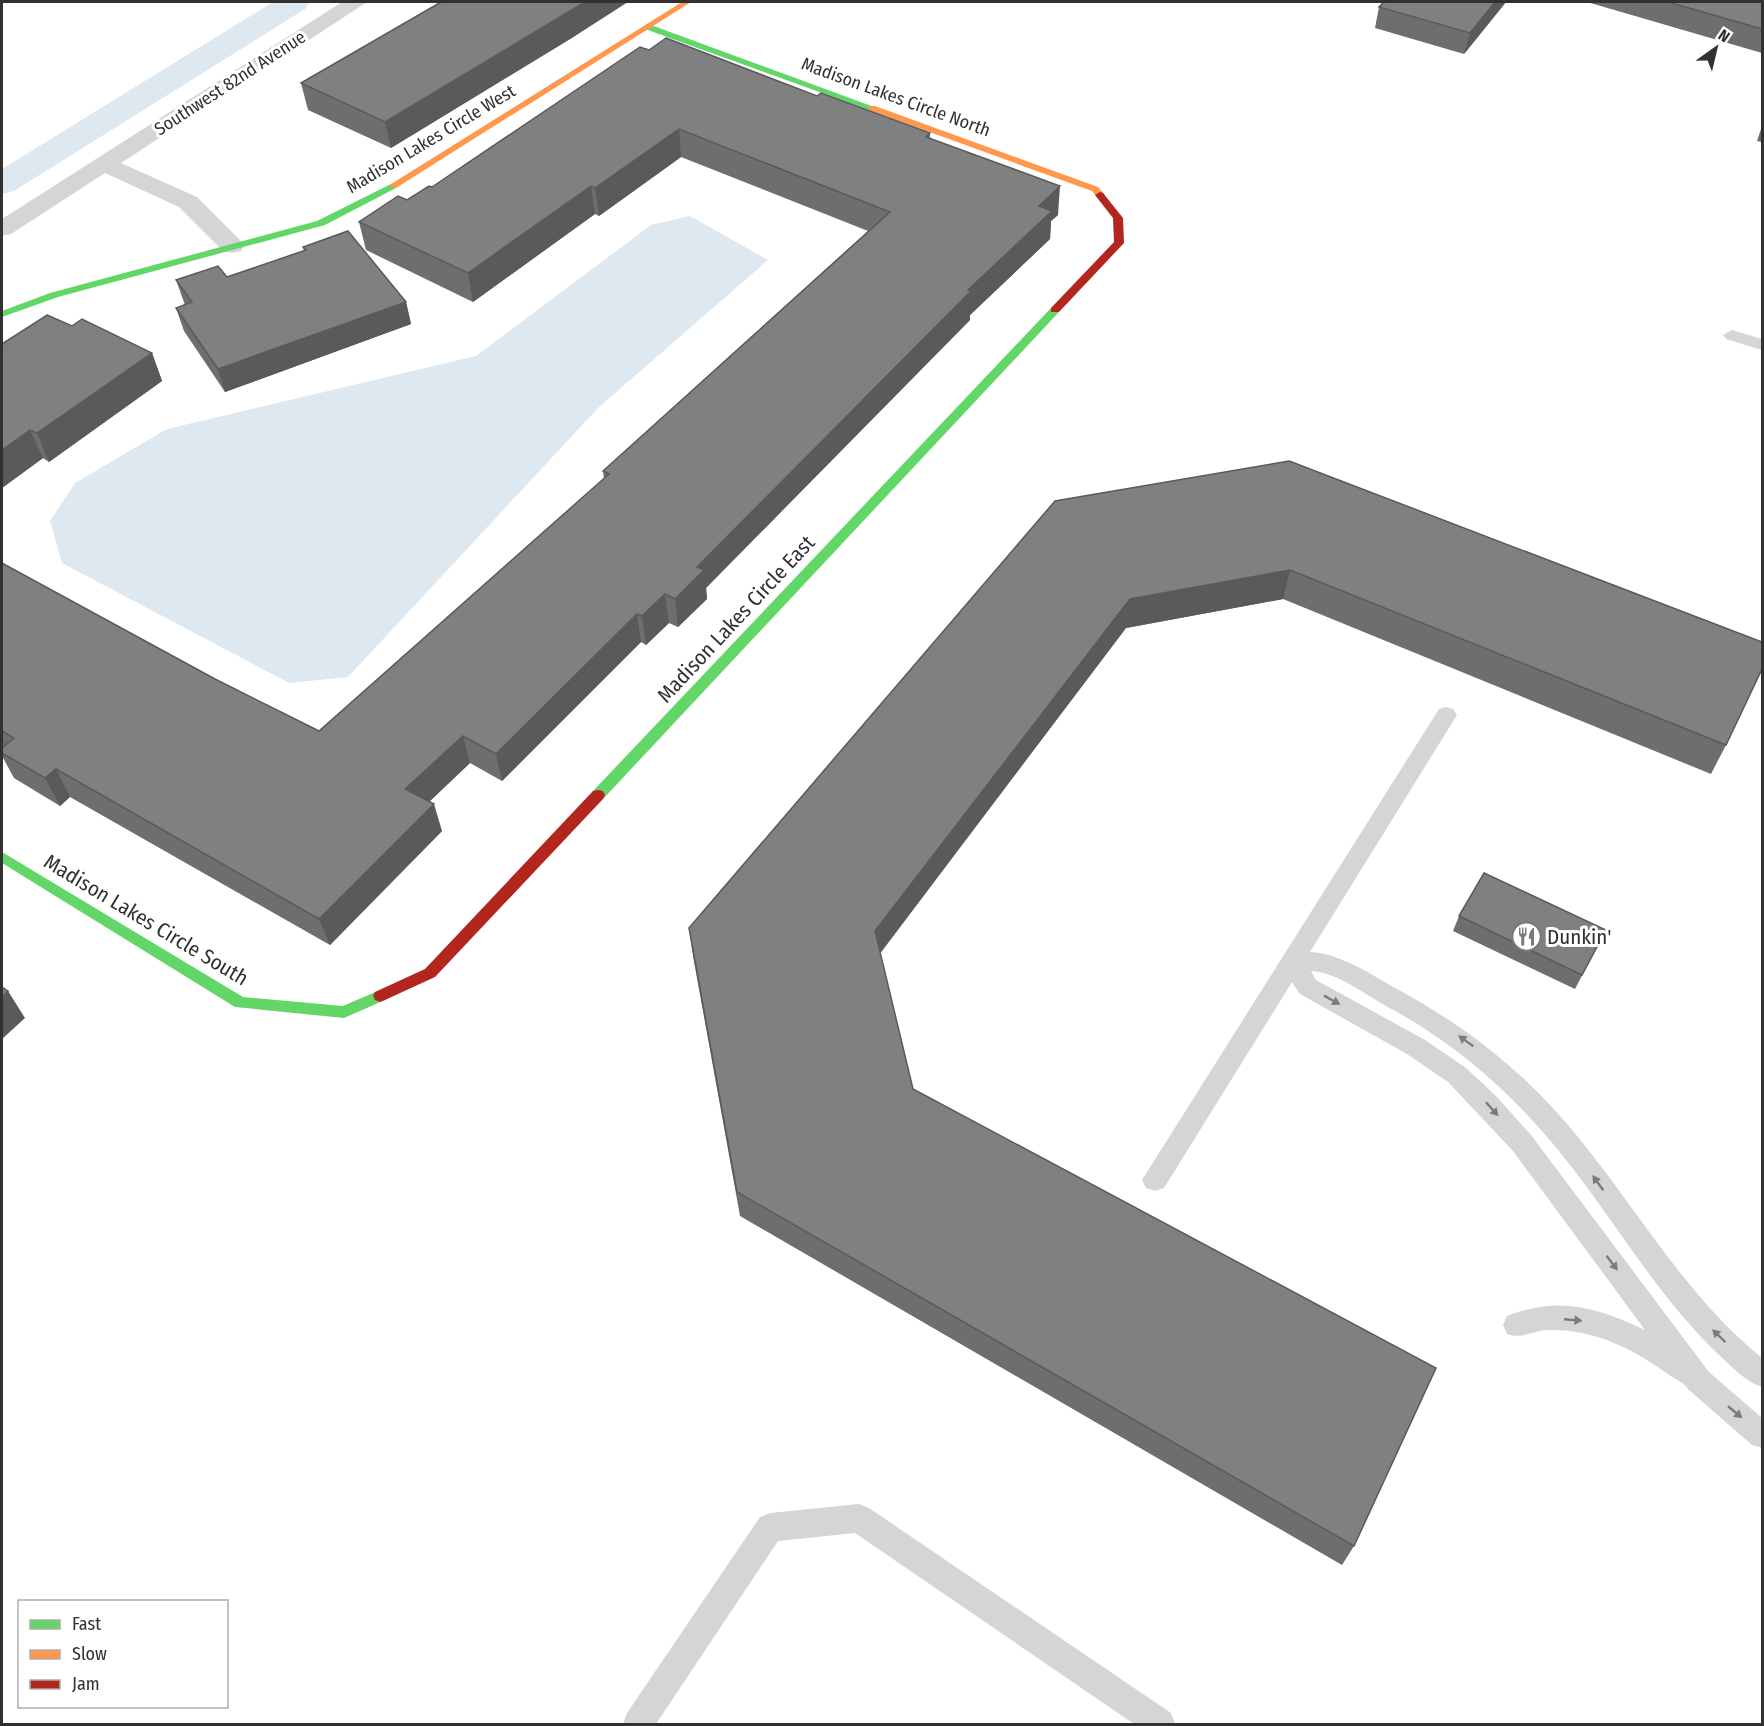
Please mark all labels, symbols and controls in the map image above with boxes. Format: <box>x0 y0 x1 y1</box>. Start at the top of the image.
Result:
north arrow <box>1686 18 1746 78</box>
text: N <box>1715 25 1733 47</box>
street label: Southwest 82nd Avenue <box>150 26 310 140</box>
street label: Madison Lakes Circle North <box>799 53 993 141</box>
street label: Madison Lakes Circle West <box>343 80 520 198</box>
street label: Madison Lakes Circle East <box>652 530 820 708</box>
street label: Madison Lakes Circle South <box>39 849 253 991</box>
restaurant icon: Dunkin' <box>1510 921 1542 953</box>
place label: Dunkin' <box>1547 924 1611 950</box>
one-way arrow <box>1323 995 1340 1005</box>
one-way arrow <box>1458 1035 1474 1047</box>
one-way arrow <box>1485 1101 1498 1116</box>
one-way arrow <box>1592 1176 1604 1192</box>
one-way arrow <box>1606 1254 1618 1270</box>
one-way arrow <box>1564 1315 1583 1325</box>
one-way arrow <box>1711 1329 1726 1343</box>
one-way arrow <box>1727 1405 1742 1418</box>
legend <box>18 1600 228 1708</box>
text: Fast <box>72 1613 101 1635</box>
text: Slow <box>72 1643 107 1665</box>
text: Jam <box>72 1673 100 1695</box>

